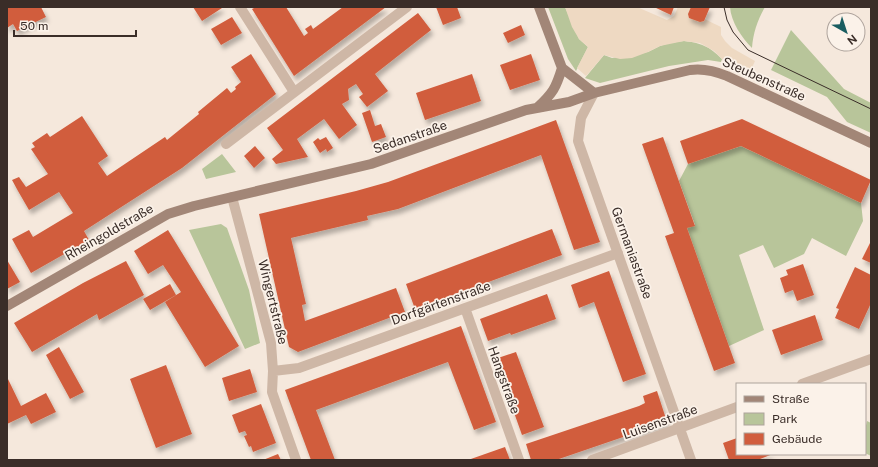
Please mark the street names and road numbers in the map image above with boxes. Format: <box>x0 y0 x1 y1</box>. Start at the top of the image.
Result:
street label: Steubenstraße <box>720 54 808 104</box>
street label: Sedanstraße <box>371 117 449 157</box>
street label: Rheingoldstraße <box>62 201 156 263</box>
street label: Germaniastraße <box>608 205 656 301</box>
street label: Wingertstraße <box>255 258 291 346</box>
street label: Dorfgärtenstraße <box>389 278 493 328</box>
street label: Hangstraße <box>485 344 523 416</box>
street label: Luisenstraße <box>621 402 699 442</box>

